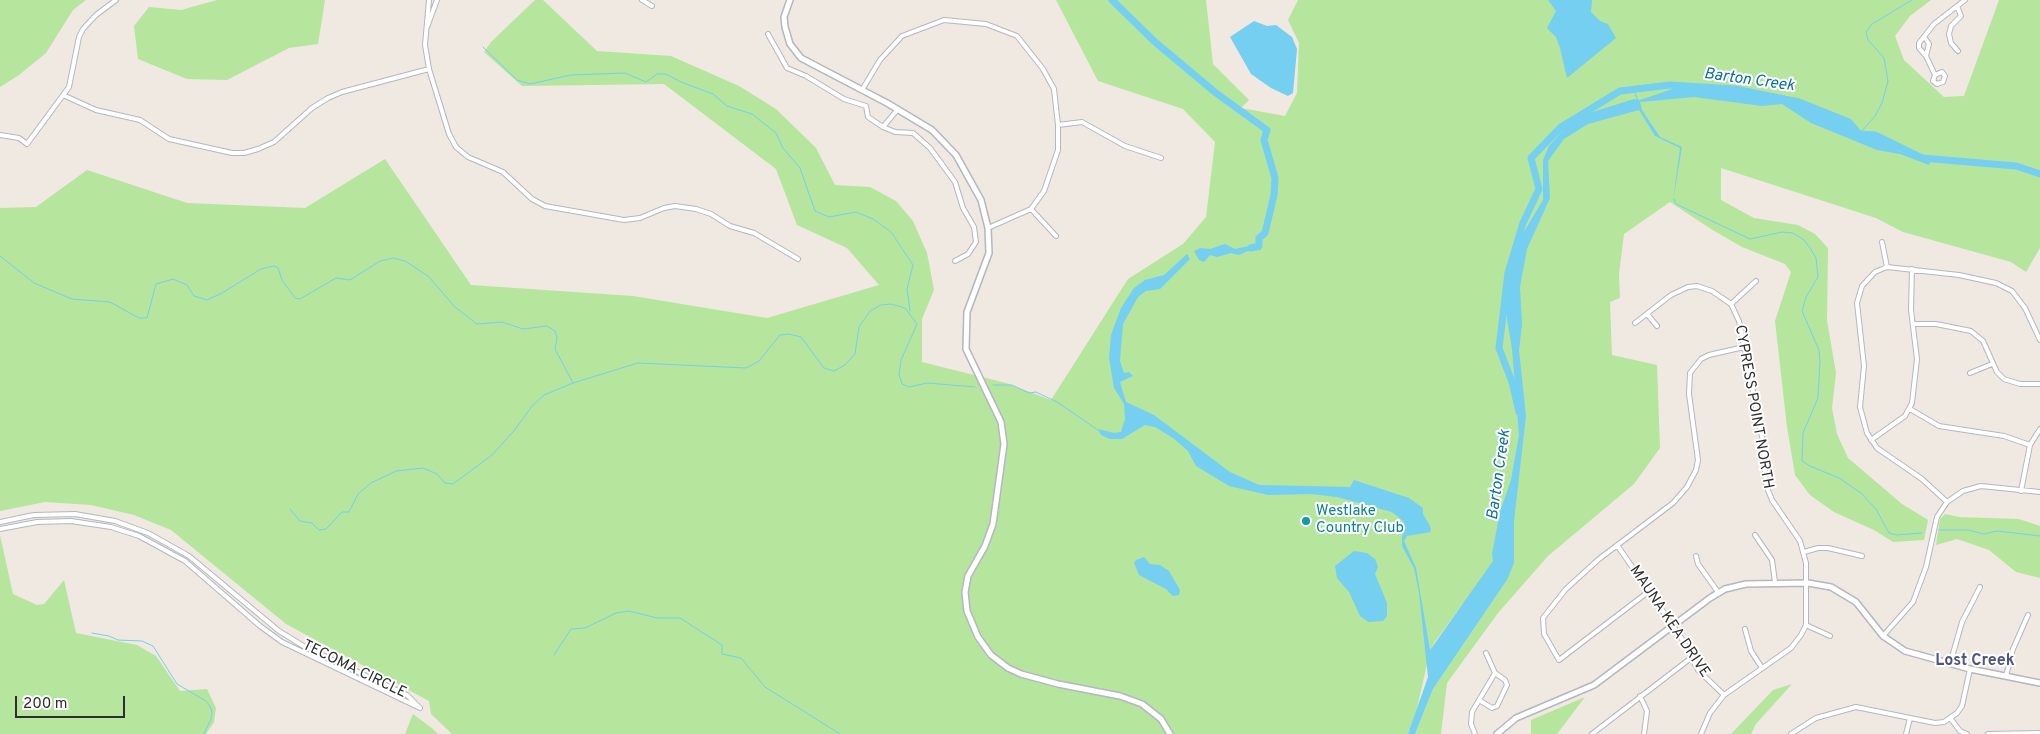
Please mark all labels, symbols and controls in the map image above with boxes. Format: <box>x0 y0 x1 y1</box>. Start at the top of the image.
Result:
water label: Barton Creek <box>1702 65 1796 97</box>
street label: CYPRESS POINT NORTH <box>1730 324 1776 490</box>
water label: Barton Creek <box>1484 428 1516 522</box>
place label: Westlake Country Club <box>1316 503 1404 538</box>
marker: Westlake Country Club <box>1300 515 1312 527</box>
street label: MAUNA KEA DRIVE <box>1625 563 1713 681</box>
street label: TECOMA CIRCLE <box>299 637 409 703</box>
district label: Lost Creek <box>1935 652 2015 672</box>
scale bar <box>18 686 128 718</box>
text: 200 m <box>23 695 68 714</box>

